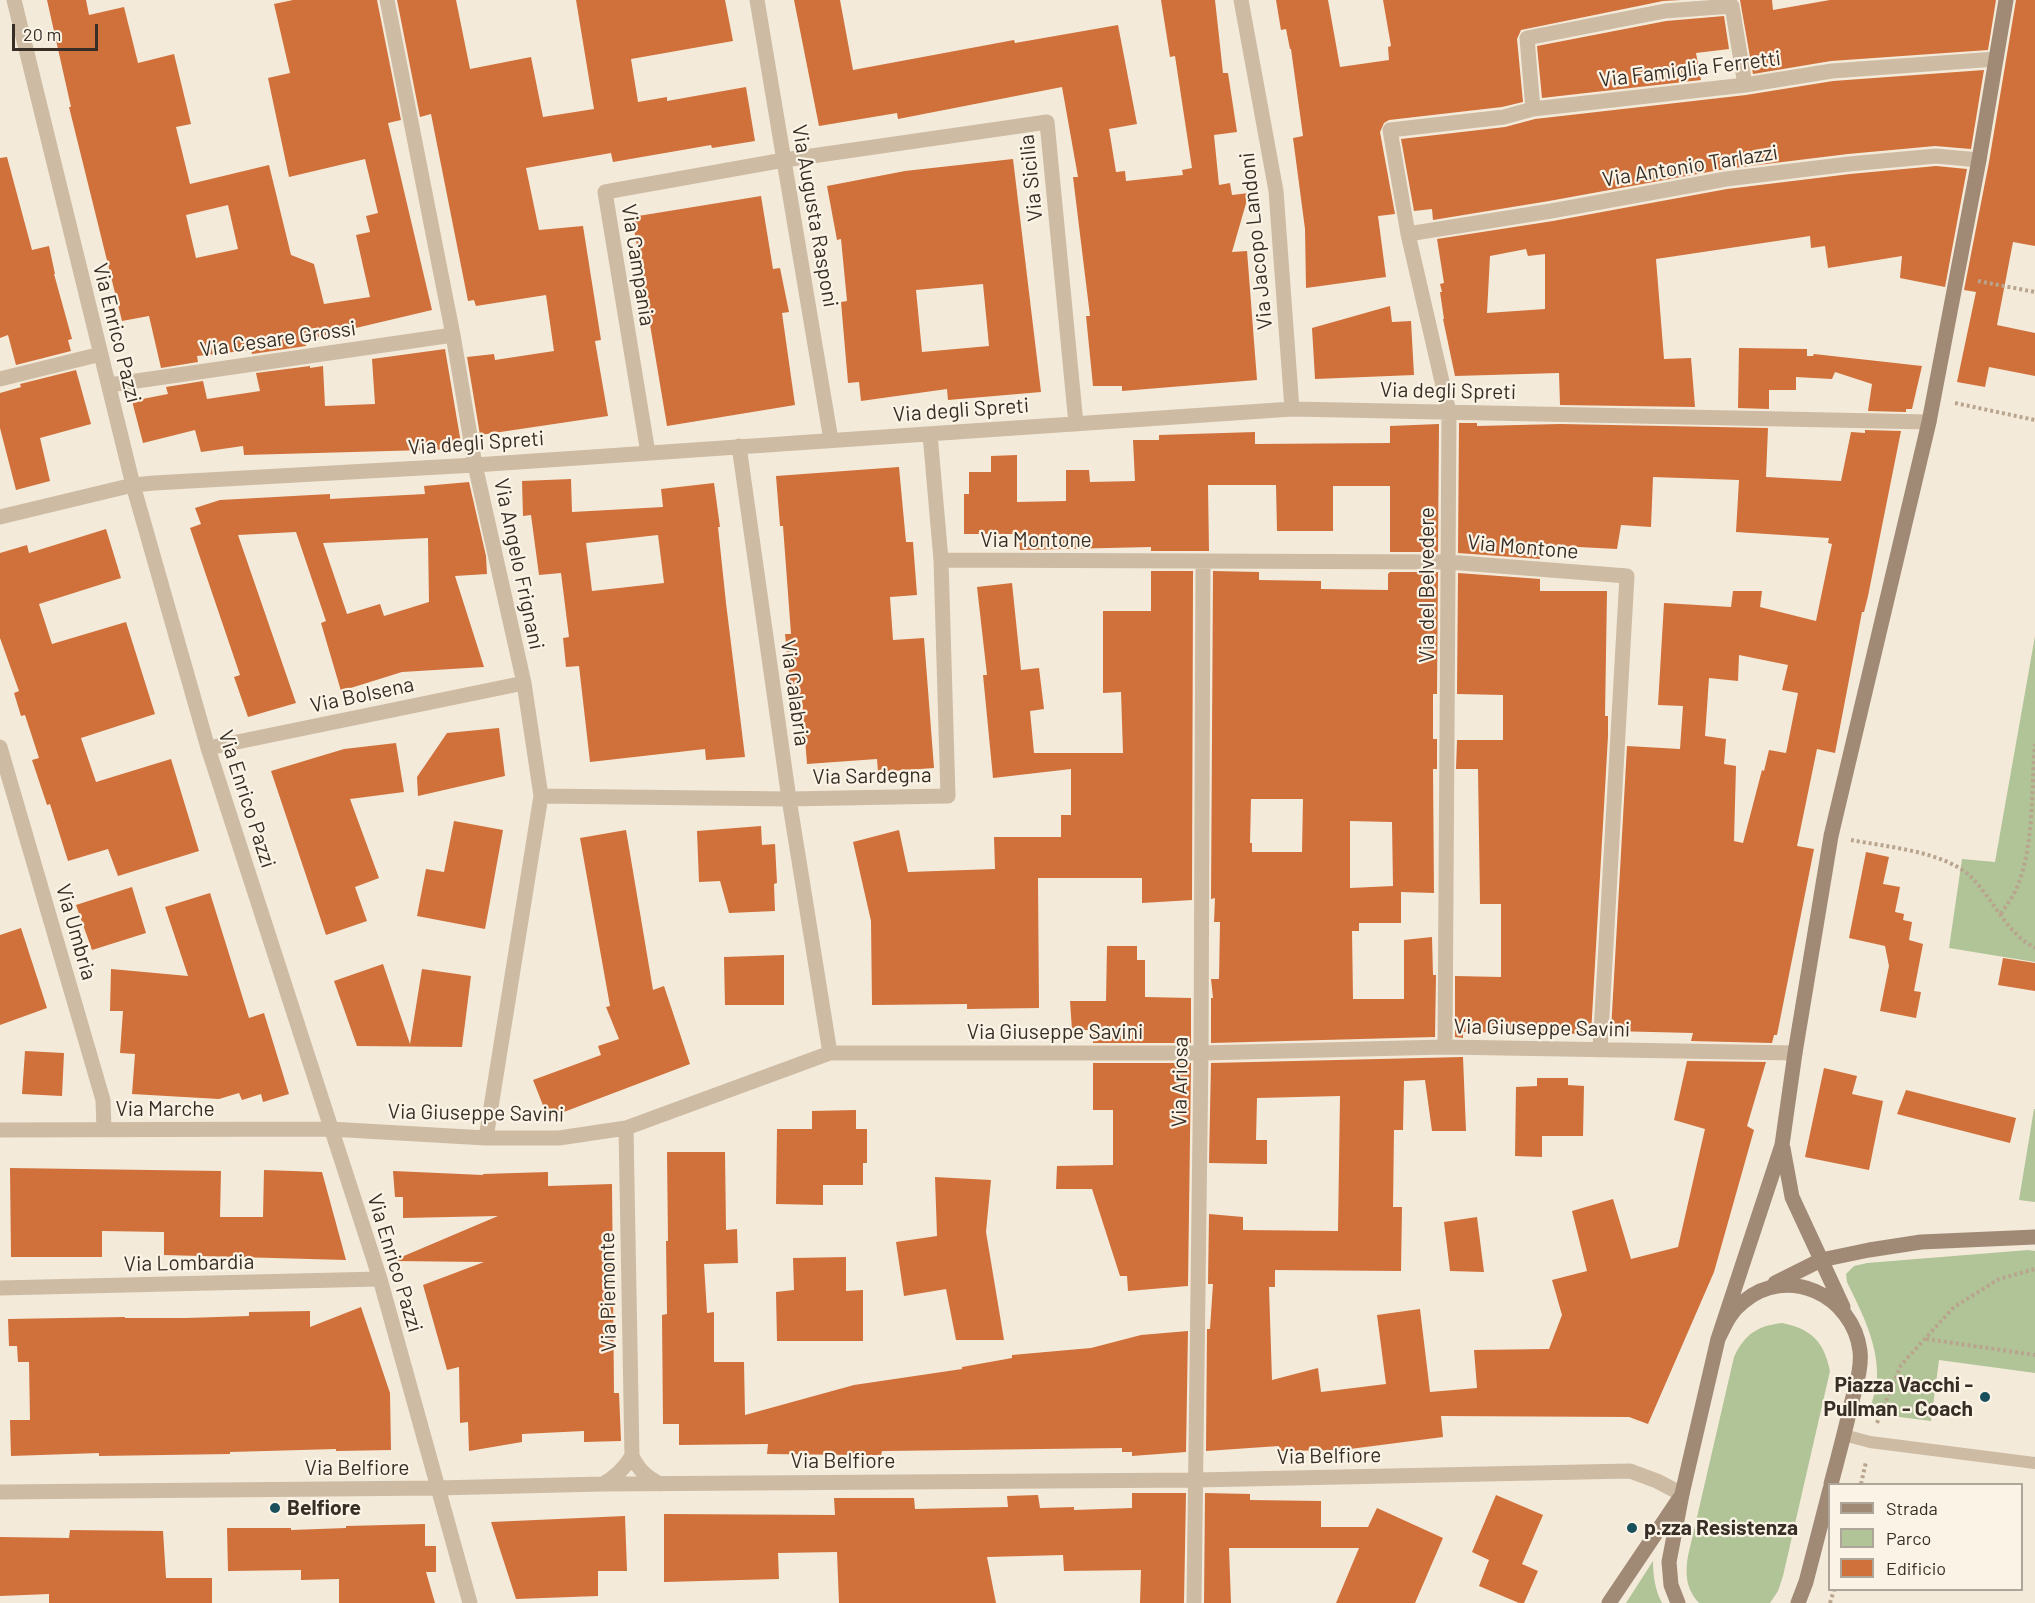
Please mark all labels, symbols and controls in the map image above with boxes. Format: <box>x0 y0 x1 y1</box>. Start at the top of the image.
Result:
scale bar <box>15 12 100 50</box>
text: 20 m <box>23 23 61 45</box>
street label: Via Famiglia Ferretti <box>1598 45 1782 93</box>
street label: Via Augusta Rasponi <box>787 123 843 309</box>
street label: Via Sicilia <box>1014 133 1048 223</box>
street label: Via Antonio Tarlazzi <box>1600 140 1780 192</box>
street label: Via Jacopo Landoni <box>1234 151 1278 331</box>
street label: Via Campania <box>616 202 660 328</box>
street label: Via Enrico Pazzi <box>87 260 147 406</box>
street label: Via Cesare Grossi <box>198 316 358 362</box>
street label: Via degli Spreti <box>1380 377 1516 405</box>
street label: Via degli Spreti <box>892 393 1030 427</box>
street label: Via degli Spreti <box>407 426 545 460</box>
street label: Via Angelo Frignani <box>489 476 549 652</box>
street label: Via del Belvedere <box>1414 507 1440 663</box>
street label: Via Montone <box>980 527 1092 553</box>
street label: Via Montone <box>1466 530 1580 564</box>
street label: Via Calabria <box>775 638 815 748</box>
street label: Via Bolsena <box>308 672 416 718</box>
street label: Via Enrico Pazzi <box>213 727 281 871</box>
street label: Via Sardegna <box>812 762 932 790</box>
street label: Via Umbria <box>50 881 102 983</box>
street label: Via Giuseppe Savini <box>1453 1014 1631 1042</box>
street label: Via Giuseppe Savini <box>967 1019 1143 1045</box>
street label: Via Ariosa <box>1167 1036 1193 1128</box>
street label: Via Marche <box>115 1096 215 1122</box>
street label: Via Giuseppe Savini <box>387 1099 565 1127</box>
street label: Via Enrico Pazzi <box>362 1191 428 1335</box>
street label: Via Piemonte <box>594 1232 622 1352</box>
street label: Via Lombardia <box>123 1249 255 1277</box>
place label: Piazza Vacchi - Pullman - Coach <box>1823 1372 1973 1422</box>
marker: Piazza Vacchi - Pullman - Coach <box>1978 1390 1992 1404</box>
street label: Via Belfiore <box>1276 1442 1382 1470</box>
street label: Via Belfiore <box>791 1448 895 1474</box>
street label: Via Belfiore <box>305 1455 409 1481</box>
legend <box>1828 1483 2023 1591</box>
place label: Belfiore <box>287 1495 361 1521</box>
text: Strada <box>1886 1497 1938 1519</box>
marker: Belfiore <box>268 1501 282 1515</box>
place label: p.zza Resistenza <box>1644 1515 1798 1541</box>
marker: p.zza Resistenza <box>1625 1521 1639 1535</box>
text: Parco <box>1886 1527 1931 1549</box>
text: Edificio <box>1886 1557 1946 1579</box>

